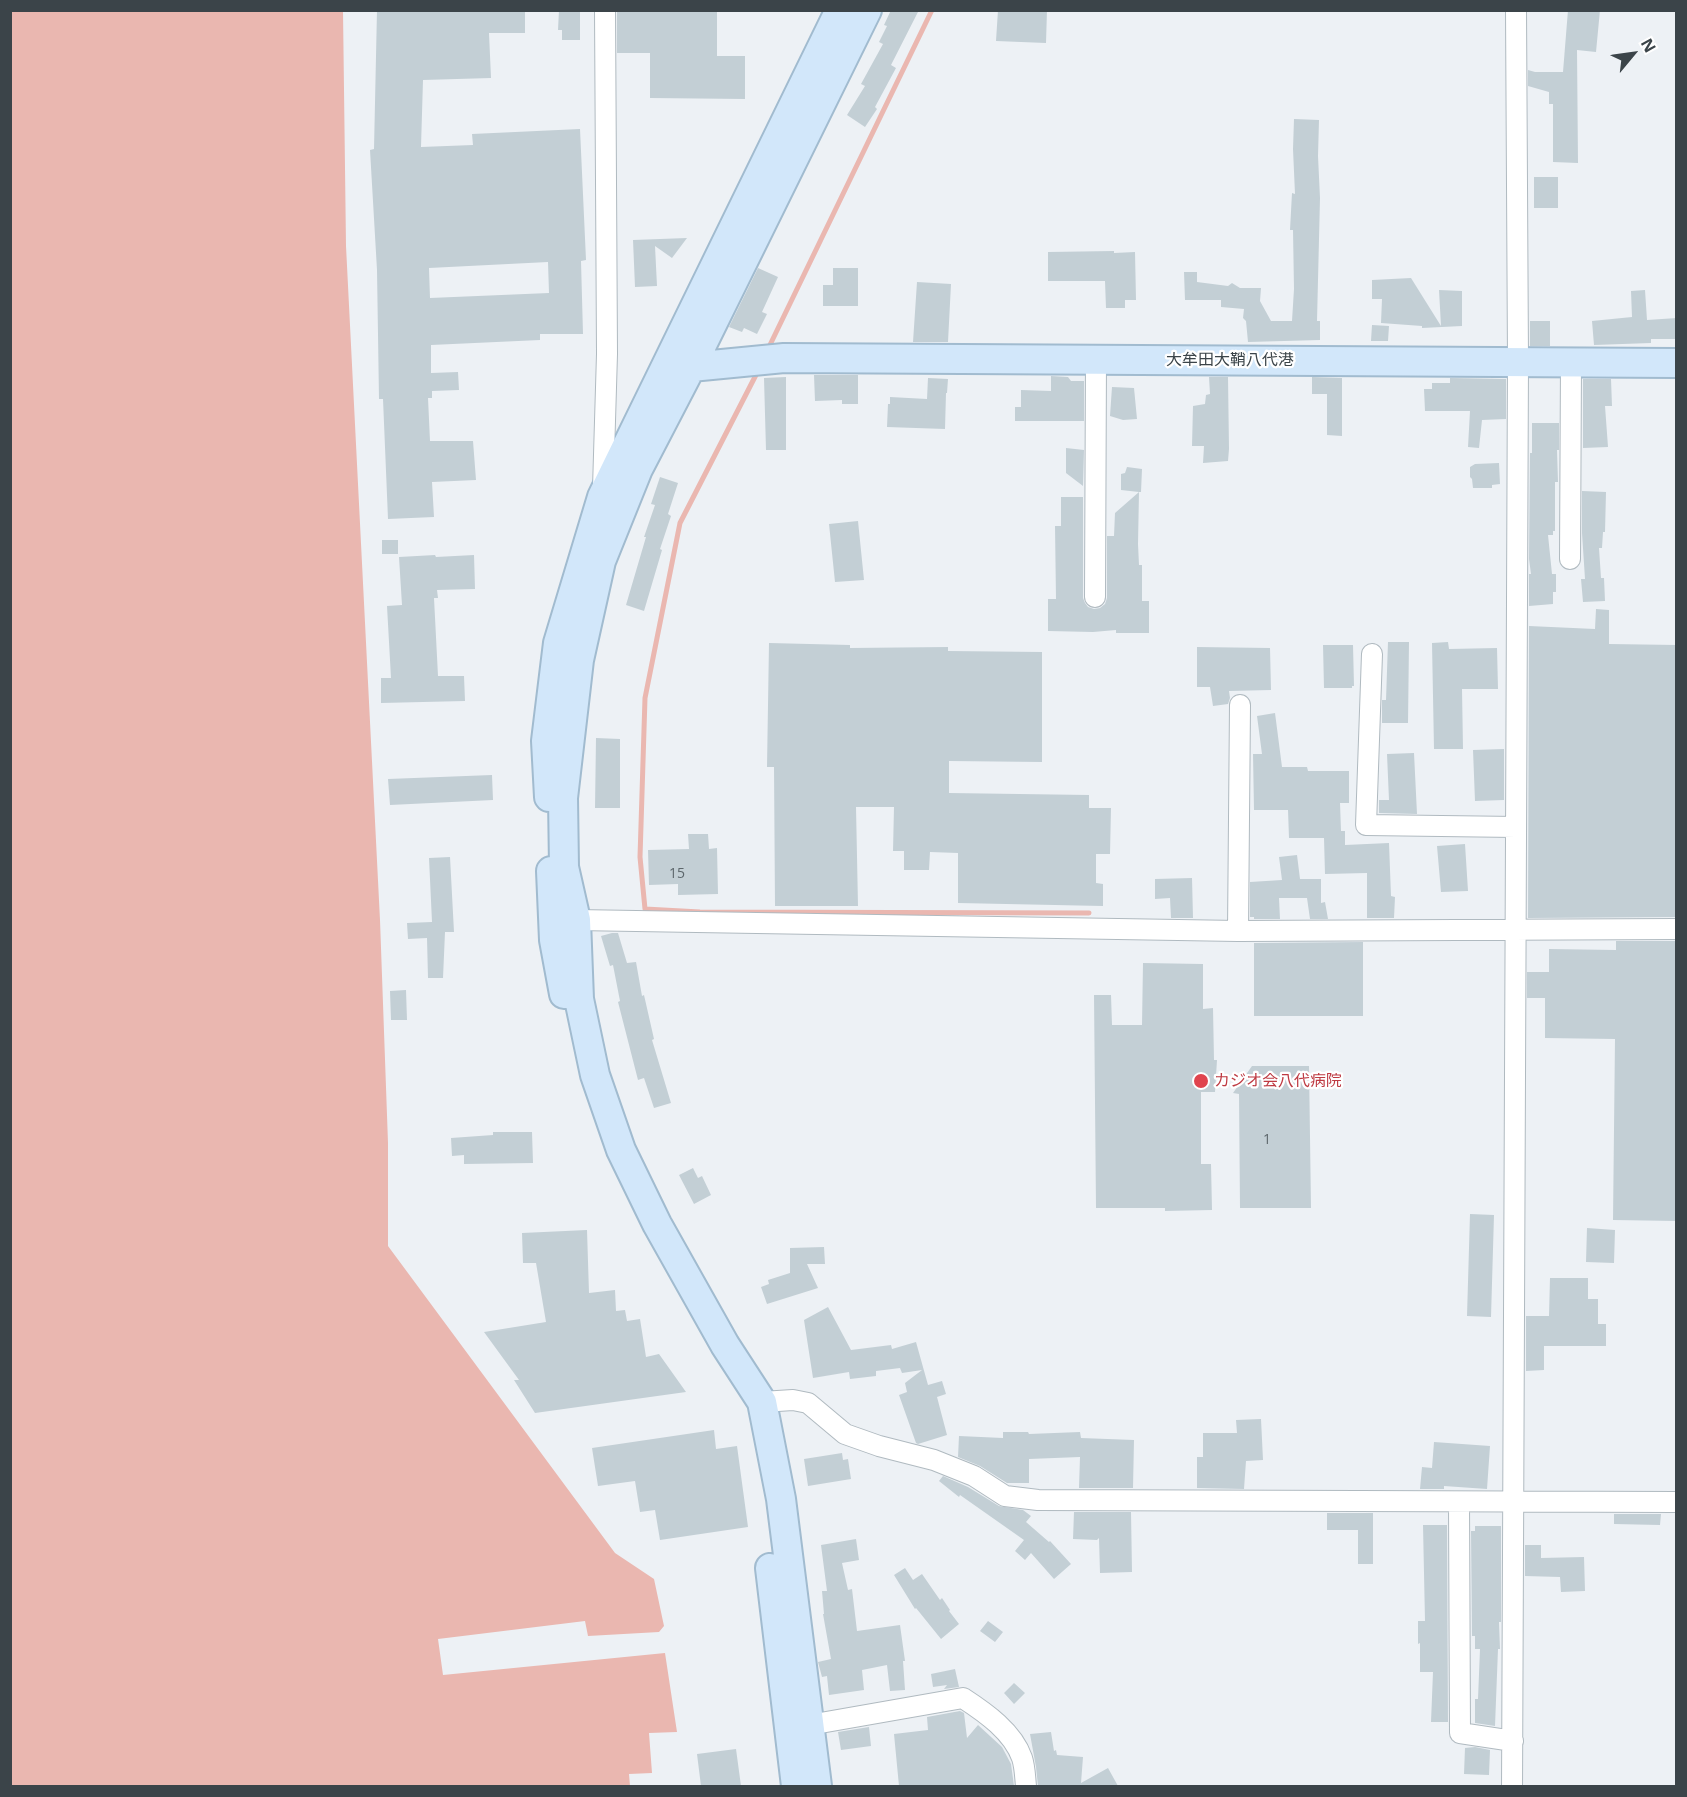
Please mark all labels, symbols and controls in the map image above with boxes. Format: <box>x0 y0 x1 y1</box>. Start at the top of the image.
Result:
north arrow <box>1603 24 1663 84</box>
text: N <box>1636 34 1662 56</box>
street label: 大牟田大鞘八代港 <box>1166 350 1294 370</box>
house number: 15 <box>669 866 685 882</box>
place label: カジオ会八代病院 <box>1214 1071 1342 1091</box>
marker: カジオ会八代病院 <box>1192 1072 1210 1090</box>
house number: 1 <box>1263 1132 1271 1148</box>

